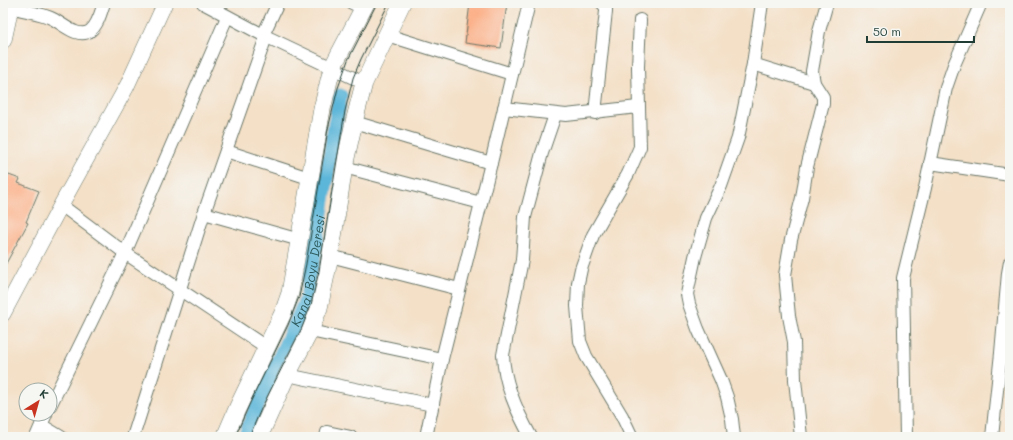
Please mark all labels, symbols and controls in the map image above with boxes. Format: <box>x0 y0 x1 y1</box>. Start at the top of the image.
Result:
scale bar <box>867 18 974 44</box>
text: 50 m <box>873 23 901 39</box>
water label: Kanal Boyu Deresi <box>286 214 328 329</box>
north arrow <box>18 382 58 422</box>
text: K <box>37 385 52 402</box>

